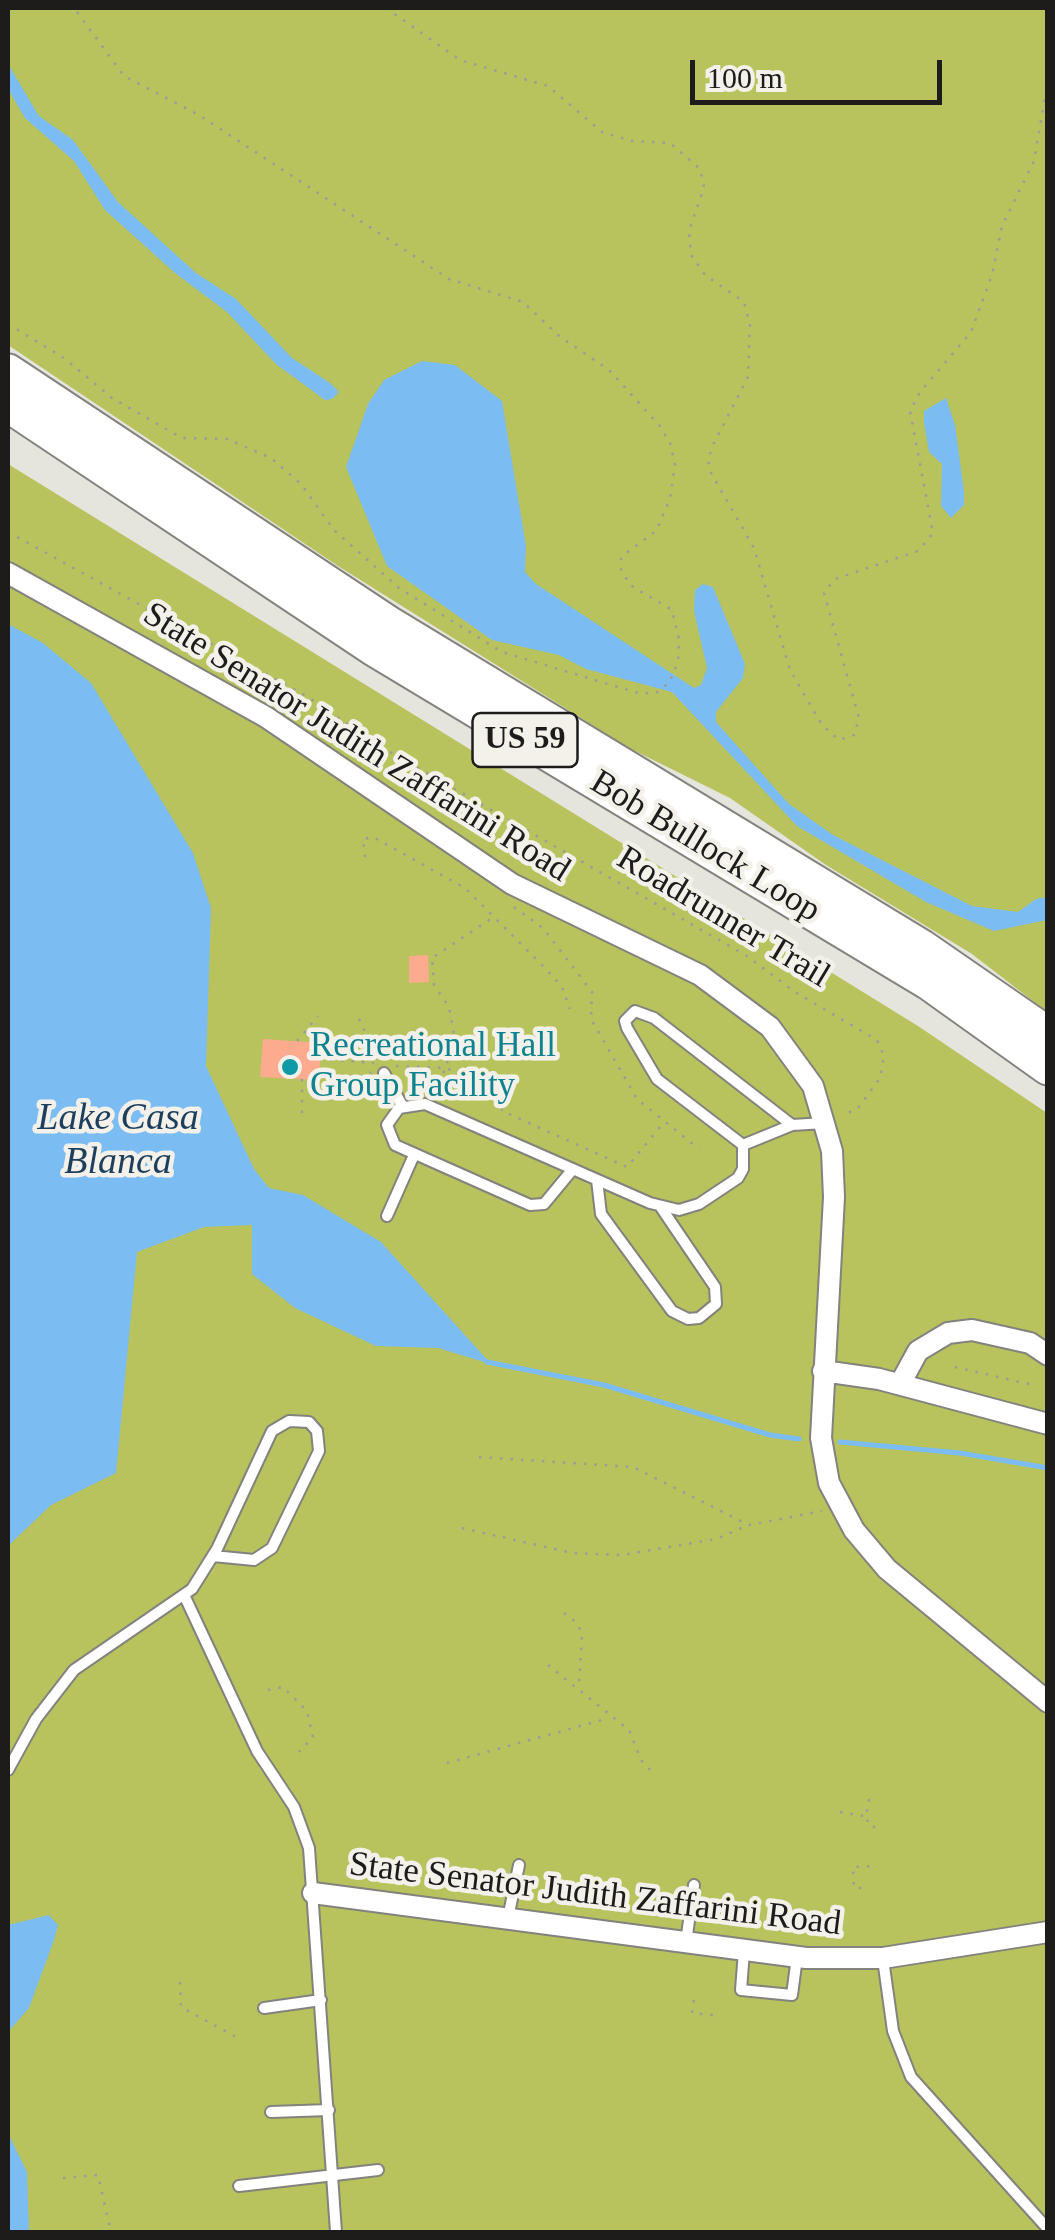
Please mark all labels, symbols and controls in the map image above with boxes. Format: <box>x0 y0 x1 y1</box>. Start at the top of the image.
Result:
scale bar <box>695 40 948 102</box>
text: 100 m <box>707 61 783 94</box>
street label: State Senator Judith Zaffarini Road <box>135 594 577 892</box>
road number: US 59 <box>472 713 578 767</box>
street label: Bob Bullock Loop <box>583 762 827 932</box>
street label: Roadrunner Trail <box>609 838 837 998</box>
place label: Recreational Hall Group Facility <box>310 1026 556 1108</box>
marker: Recreational Hall Group Facility <box>279 1056 301 1078</box>
water label: Lake Casa Blanca <box>37 1096 199 1186</box>
street label: State Senator Judith Zaffarini Road <box>347 1844 843 1946</box>

